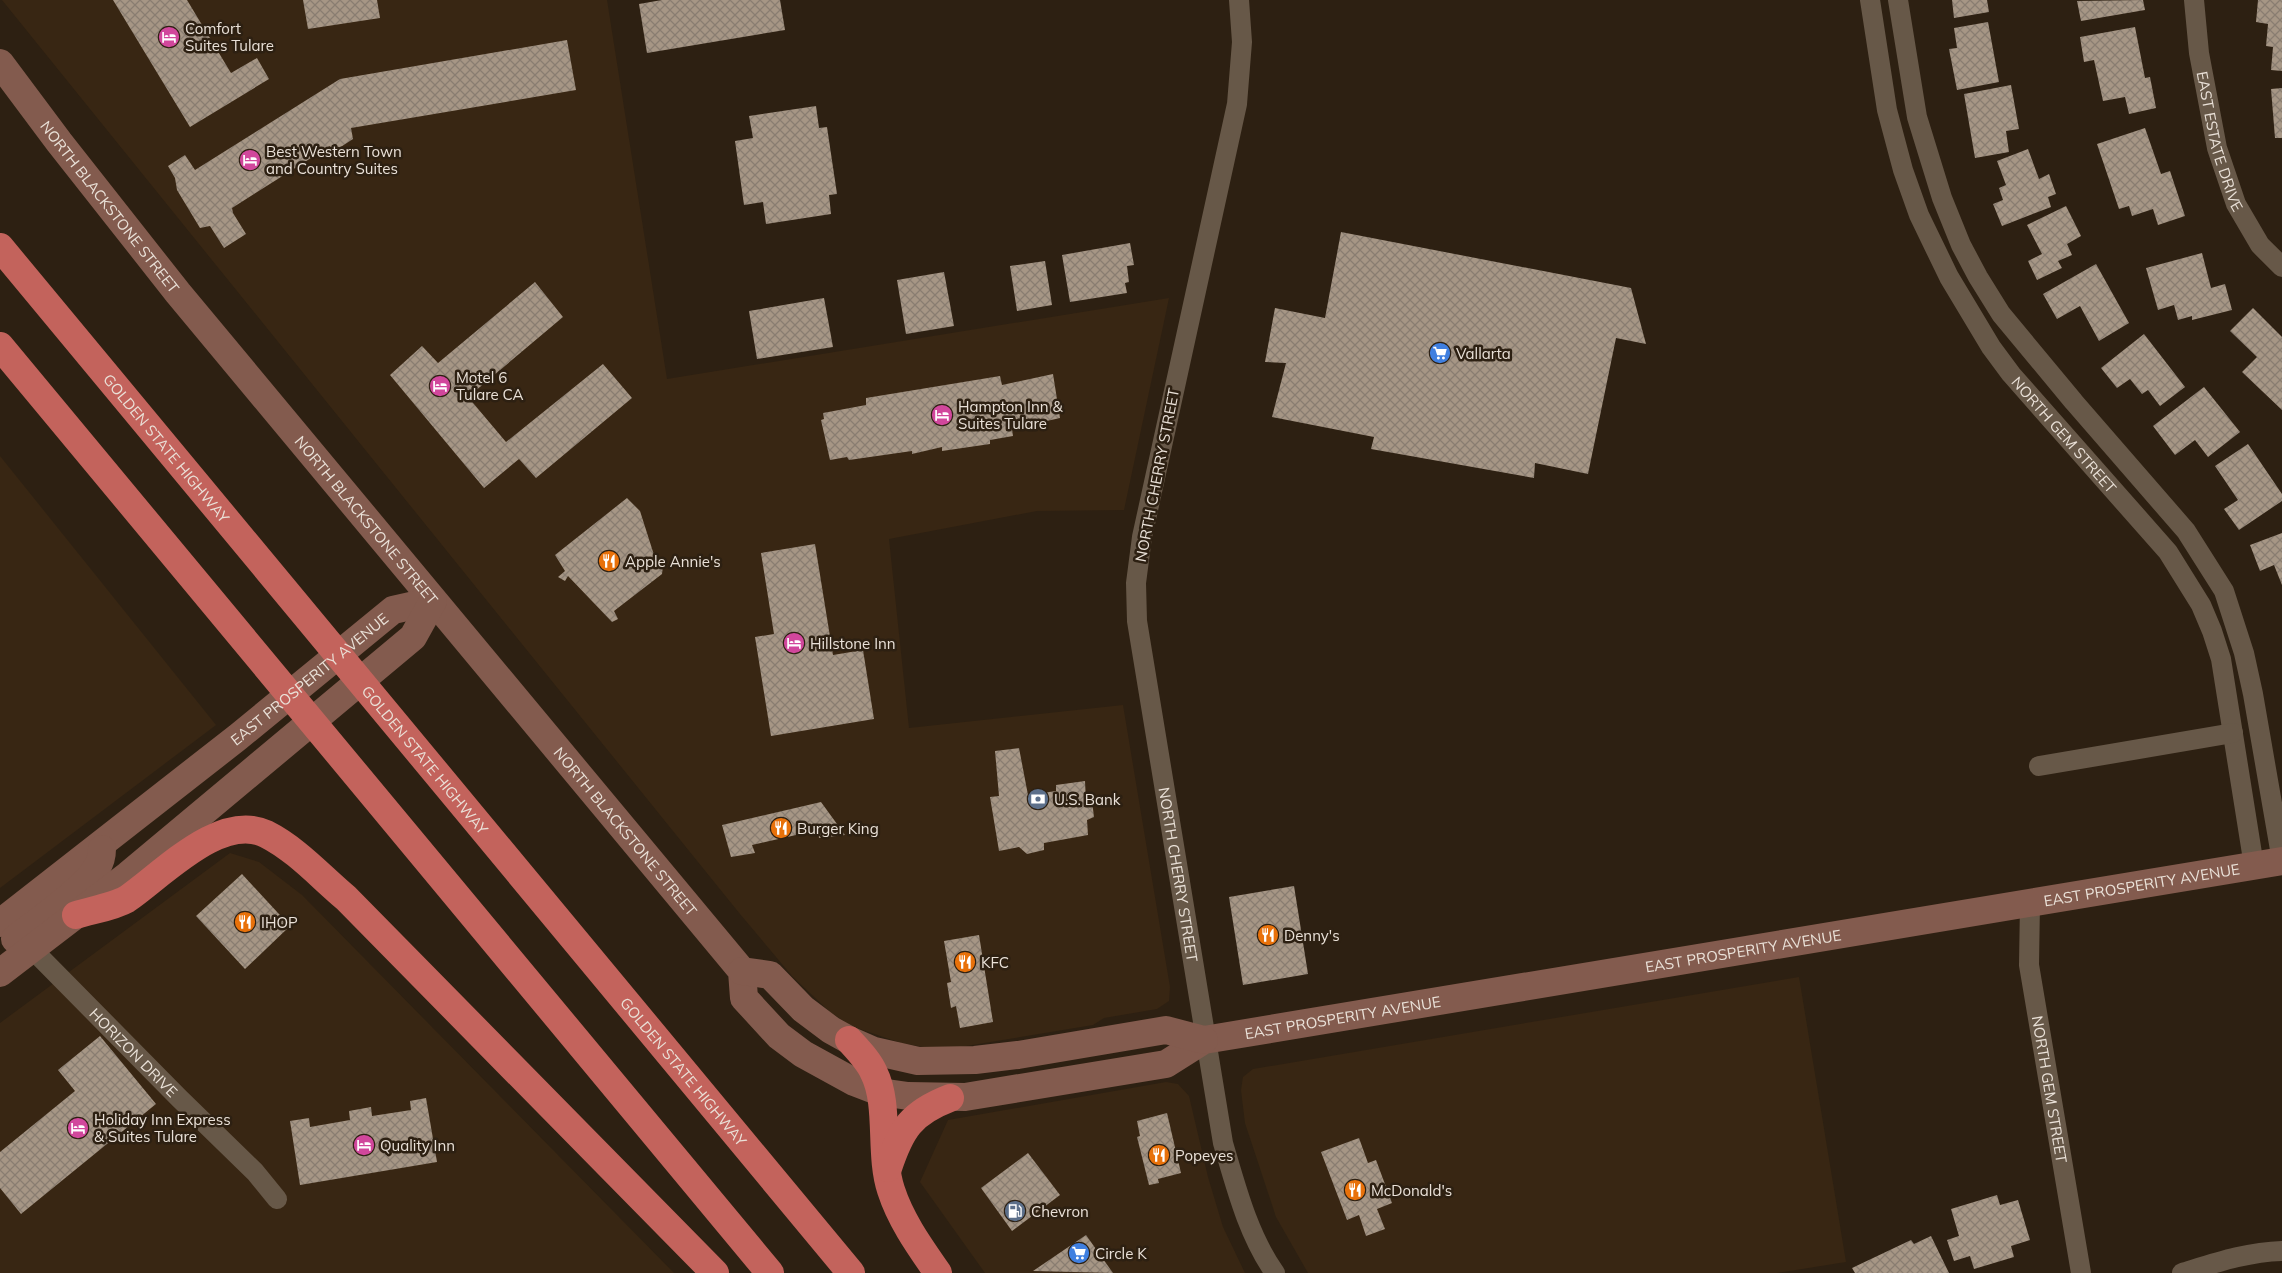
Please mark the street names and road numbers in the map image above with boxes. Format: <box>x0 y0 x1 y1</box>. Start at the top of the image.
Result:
street label: EAST ESTATE DRIVE <box>2193 70 2248 215</box>
street label: NORTH BLACKSTONE STREET <box>37 117 184 297</box>
street label: GOLDEN STATE HIGHWAY <box>99 370 234 527</box>
street label: NORTH GEM STREET <box>2008 372 2121 497</box>
street label: NORTH CHERRY STREET <box>1131 386 1183 564</box>
street label: NORTH BLACKSTONE STREET <box>291 432 442 608</box>
street label: EAST PROSPERITY AVENUE <box>226 608 392 749</box>
street label: GOLDEN STATE HIGHWAY <box>358 681 493 839</box>
street label: NORTH BLACKSTONE STREET <box>550 743 701 920</box>
street label: NORTH CHERRY STREET <box>1155 786 1203 963</box>
street label: EAST PROSPERITY AVENUE <box>2042 859 2241 910</box>
street label: EAST PROSPERITY AVENUE <box>1644 925 1843 976</box>
street label: EAST PROSPERITY AVENUE <box>1243 991 1442 1043</box>
street label: GOLDEN STATE HIGHWAY <box>617 993 752 1150</box>
street label: HORIZON DRIVE <box>86 1004 182 1101</box>
street label: NORTH GEM STREET <box>2028 1014 2072 1164</box>

